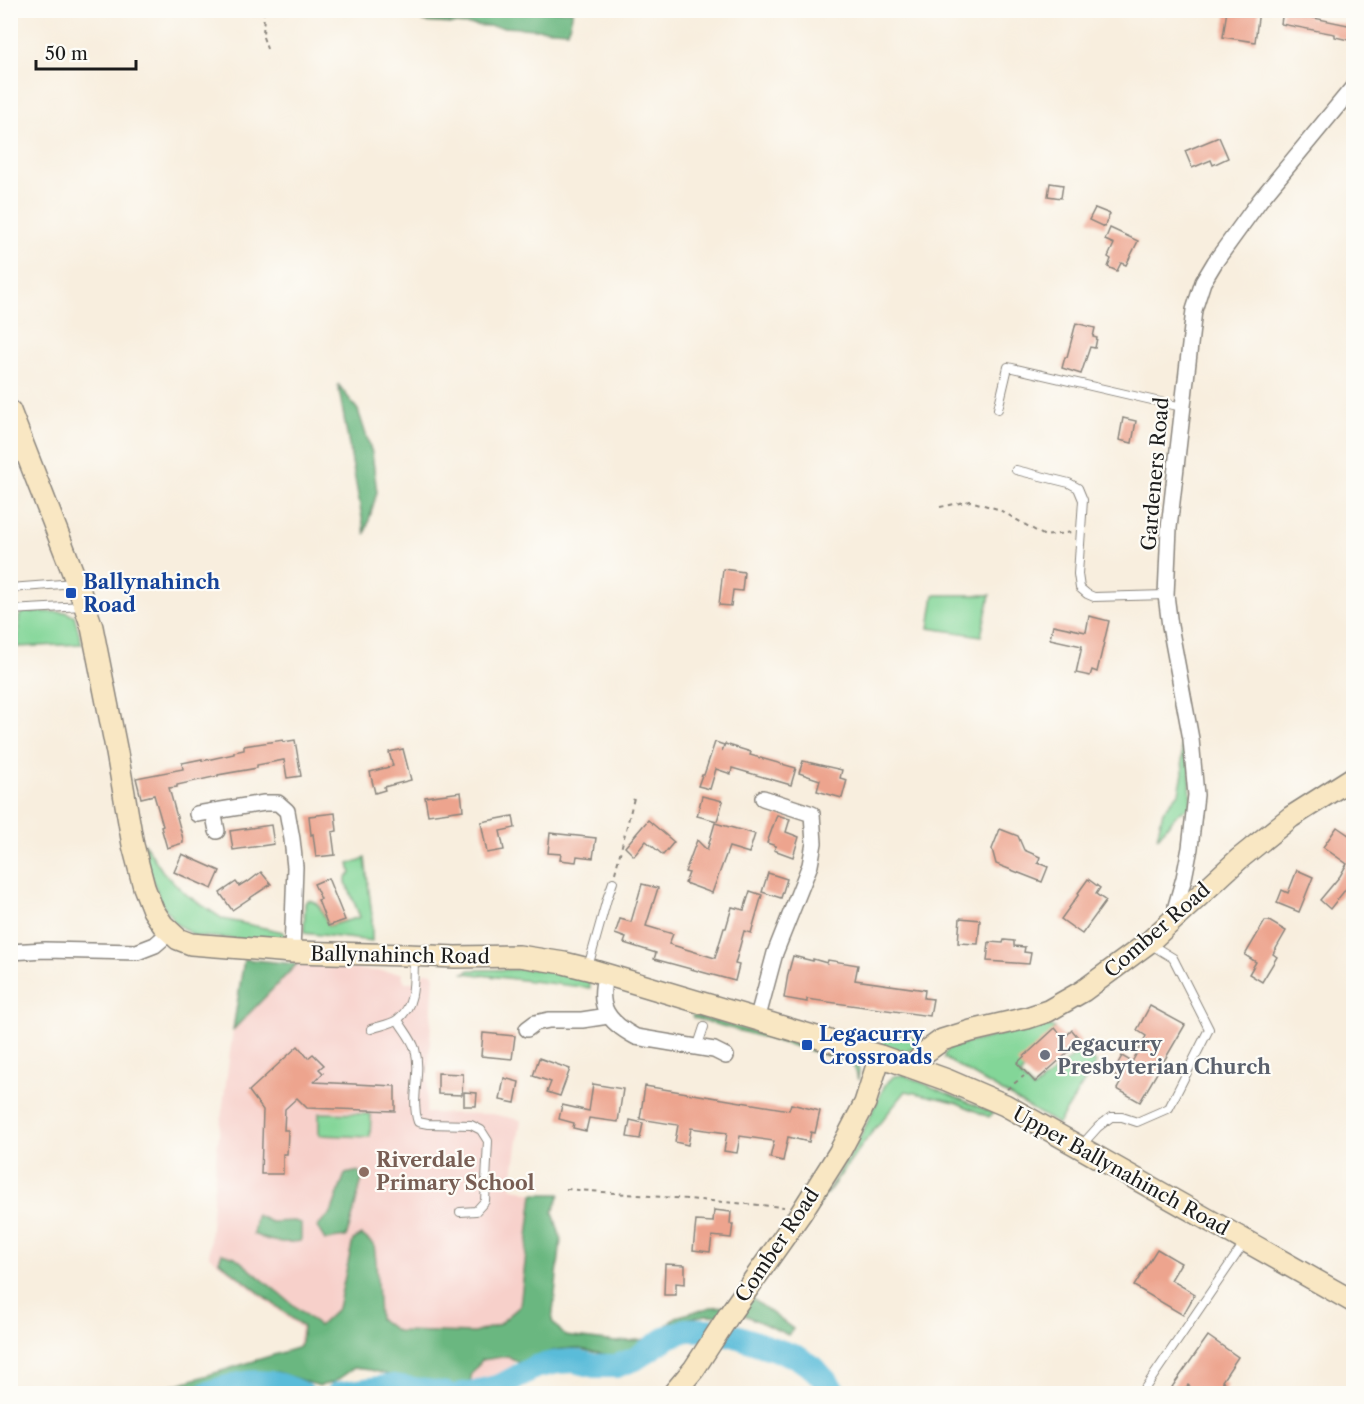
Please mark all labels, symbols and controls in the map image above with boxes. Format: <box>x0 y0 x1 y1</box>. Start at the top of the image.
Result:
scale bar <box>36 33 136 71</box>
text: 50 m <box>45 43 88 65</box>
street label: Gardeners Road <box>1136 396 1174 552</box>
place label: Ballynahinch Road <box>83 570 221 617</box>
marker: Ballynahinch Road <box>64 586 78 600</box>
street label: Comber Road <box>1099 878 1215 982</box>
street label: Ballynahinch Road <box>310 941 490 969</box>
place label: Legacurry Crossroads <box>819 1022 932 1069</box>
place label: Legacurry Presbyterian Church <box>1057 1032 1271 1079</box>
marker: Legacurry Crossroads <box>800 1038 814 1052</box>
marker: Legacurry Presbyterian Church <box>1038 1048 1052 1062</box>
street label: Upper Ballynahinch Road <box>1009 1101 1233 1241</box>
place label: Riverdale Primary School <box>376 1148 535 1195</box>
marker: Riverdale Primary School <box>357 1165 371 1179</box>
street label: Comber Road <box>730 1183 824 1307</box>

